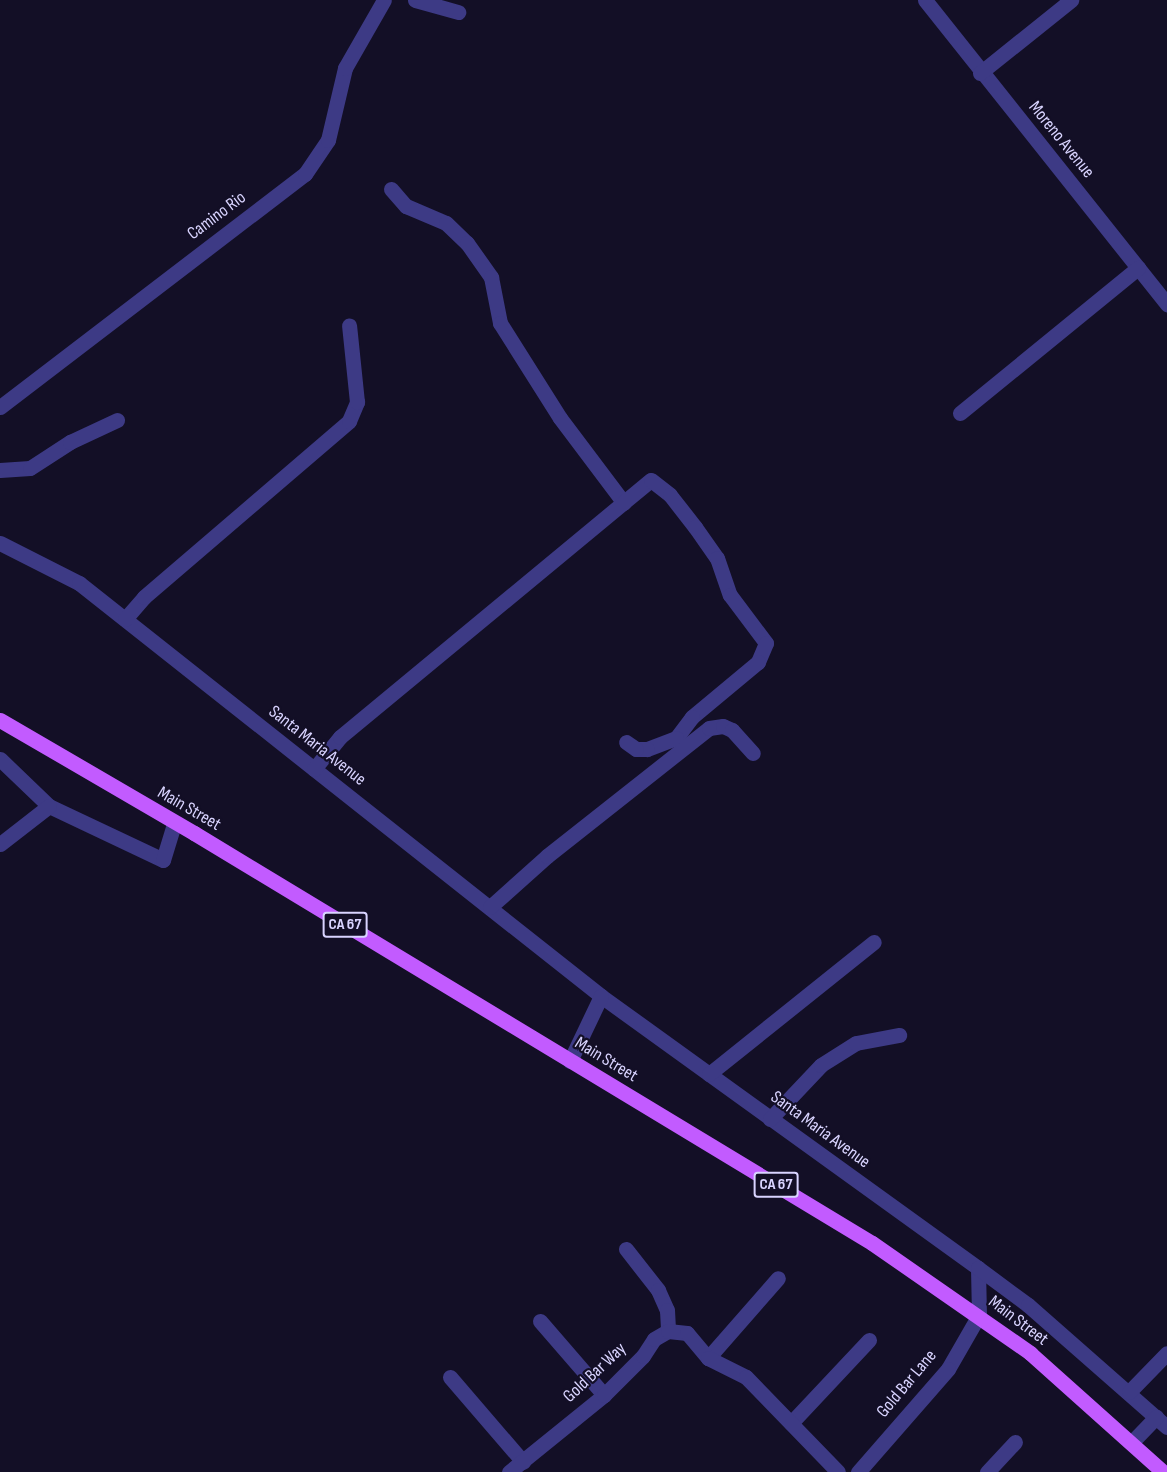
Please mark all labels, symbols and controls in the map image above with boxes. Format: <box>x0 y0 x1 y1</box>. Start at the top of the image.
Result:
street label: Moreno Avenue <box>1024 97 1098 183</box>
street label: Camino Rio <box>184 187 250 245</box>
street label: Santa Maria Avenue <box>264 701 370 791</box>
street label: Main Street <box>153 782 225 836</box>
road number: CA 67 <box>322 912 368 938</box>
street label: Main Street <box>571 1033 641 1087</box>
street label: Santa Maria Avenue <box>766 1087 874 1173</box>
road number: CA 67 <box>754 1172 798 1198</box>
street label: Main Street <box>984 1291 1052 1351</box>
street label: Gold Bar Way <box>559 1338 631 1408</box>
street label: Gold Bar Lane <box>872 1346 942 1422</box>

